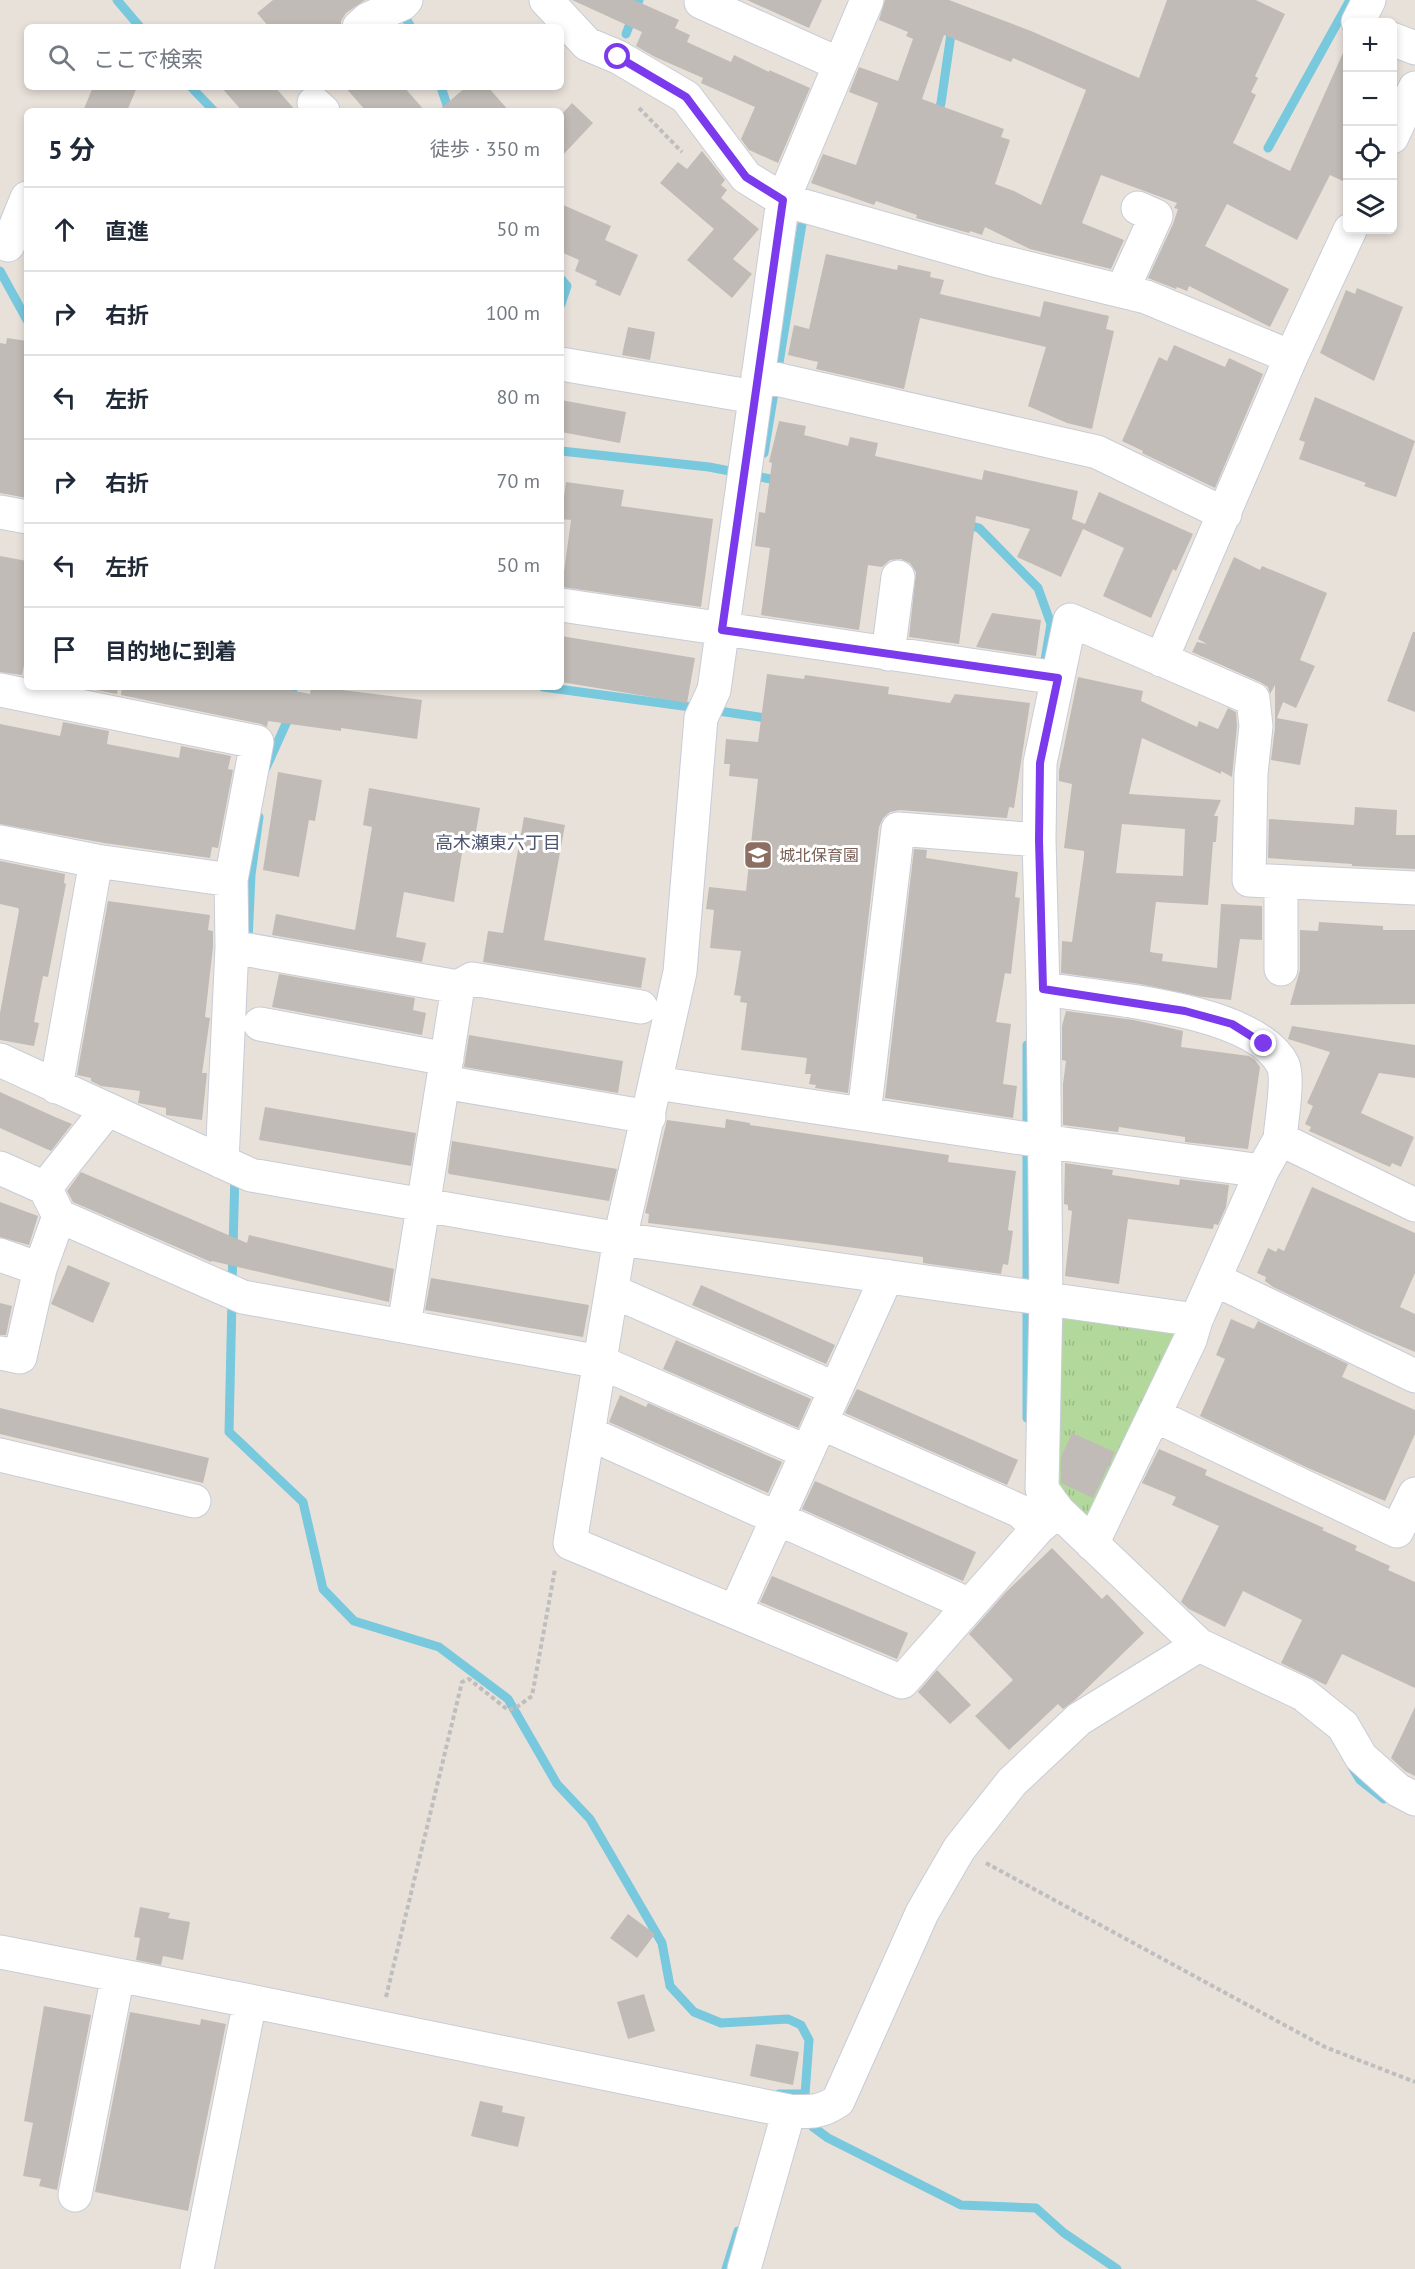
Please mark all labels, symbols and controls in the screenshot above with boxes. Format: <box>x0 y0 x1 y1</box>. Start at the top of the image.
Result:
map controls <box>1343 18 1397 234</box>
button: + <box>1343 18 1397 72</box>
search box <box>24 24 564 90</box>
icon: search <box>45 41 78 74</box>
route start <box>604 43 630 69</box>
text: ここで検索 <box>93 45 203 73</box>
button: − <box>1343 72 1397 126</box>
button: locate <box>1343 126 1397 180</box>
text: 5 分 <box>48 133 95 166</box>
text: 徒歩 · 350 m <box>430 136 540 162</box>
button: layers <box>1343 180 1397 234</box>
icon: ahead <box>48 213 81 246</box>
text: 50 m <box>497 216 540 242</box>
text: 直進 <box>105 217 149 245</box>
icon: right <box>48 297 81 330</box>
text: 100 m <box>486 300 540 326</box>
text: 右折 <box>105 301 149 329</box>
icon: left <box>48 381 81 414</box>
text: 80 m <box>497 384 540 410</box>
text: 左折 <box>105 385 149 413</box>
icon: right <box>48 465 81 498</box>
text: 70 m <box>497 468 540 494</box>
text: 右折 <box>105 469 149 497</box>
icon: left <box>48 549 81 582</box>
text: 50 m <box>497 552 540 578</box>
text: 左折 <box>105 553 149 581</box>
icon: arrive <box>48 633 81 666</box>
text: 目的地に到着 <box>105 637 237 665</box>
district label: 高木瀬東六丁目 <box>435 831 561 854</box>
school or university icon: 城北保育園 <box>742 839 774 871</box>
place label: 城北保育園 <box>779 845 859 865</box>
route end <box>1250 1030 1276 1056</box>

